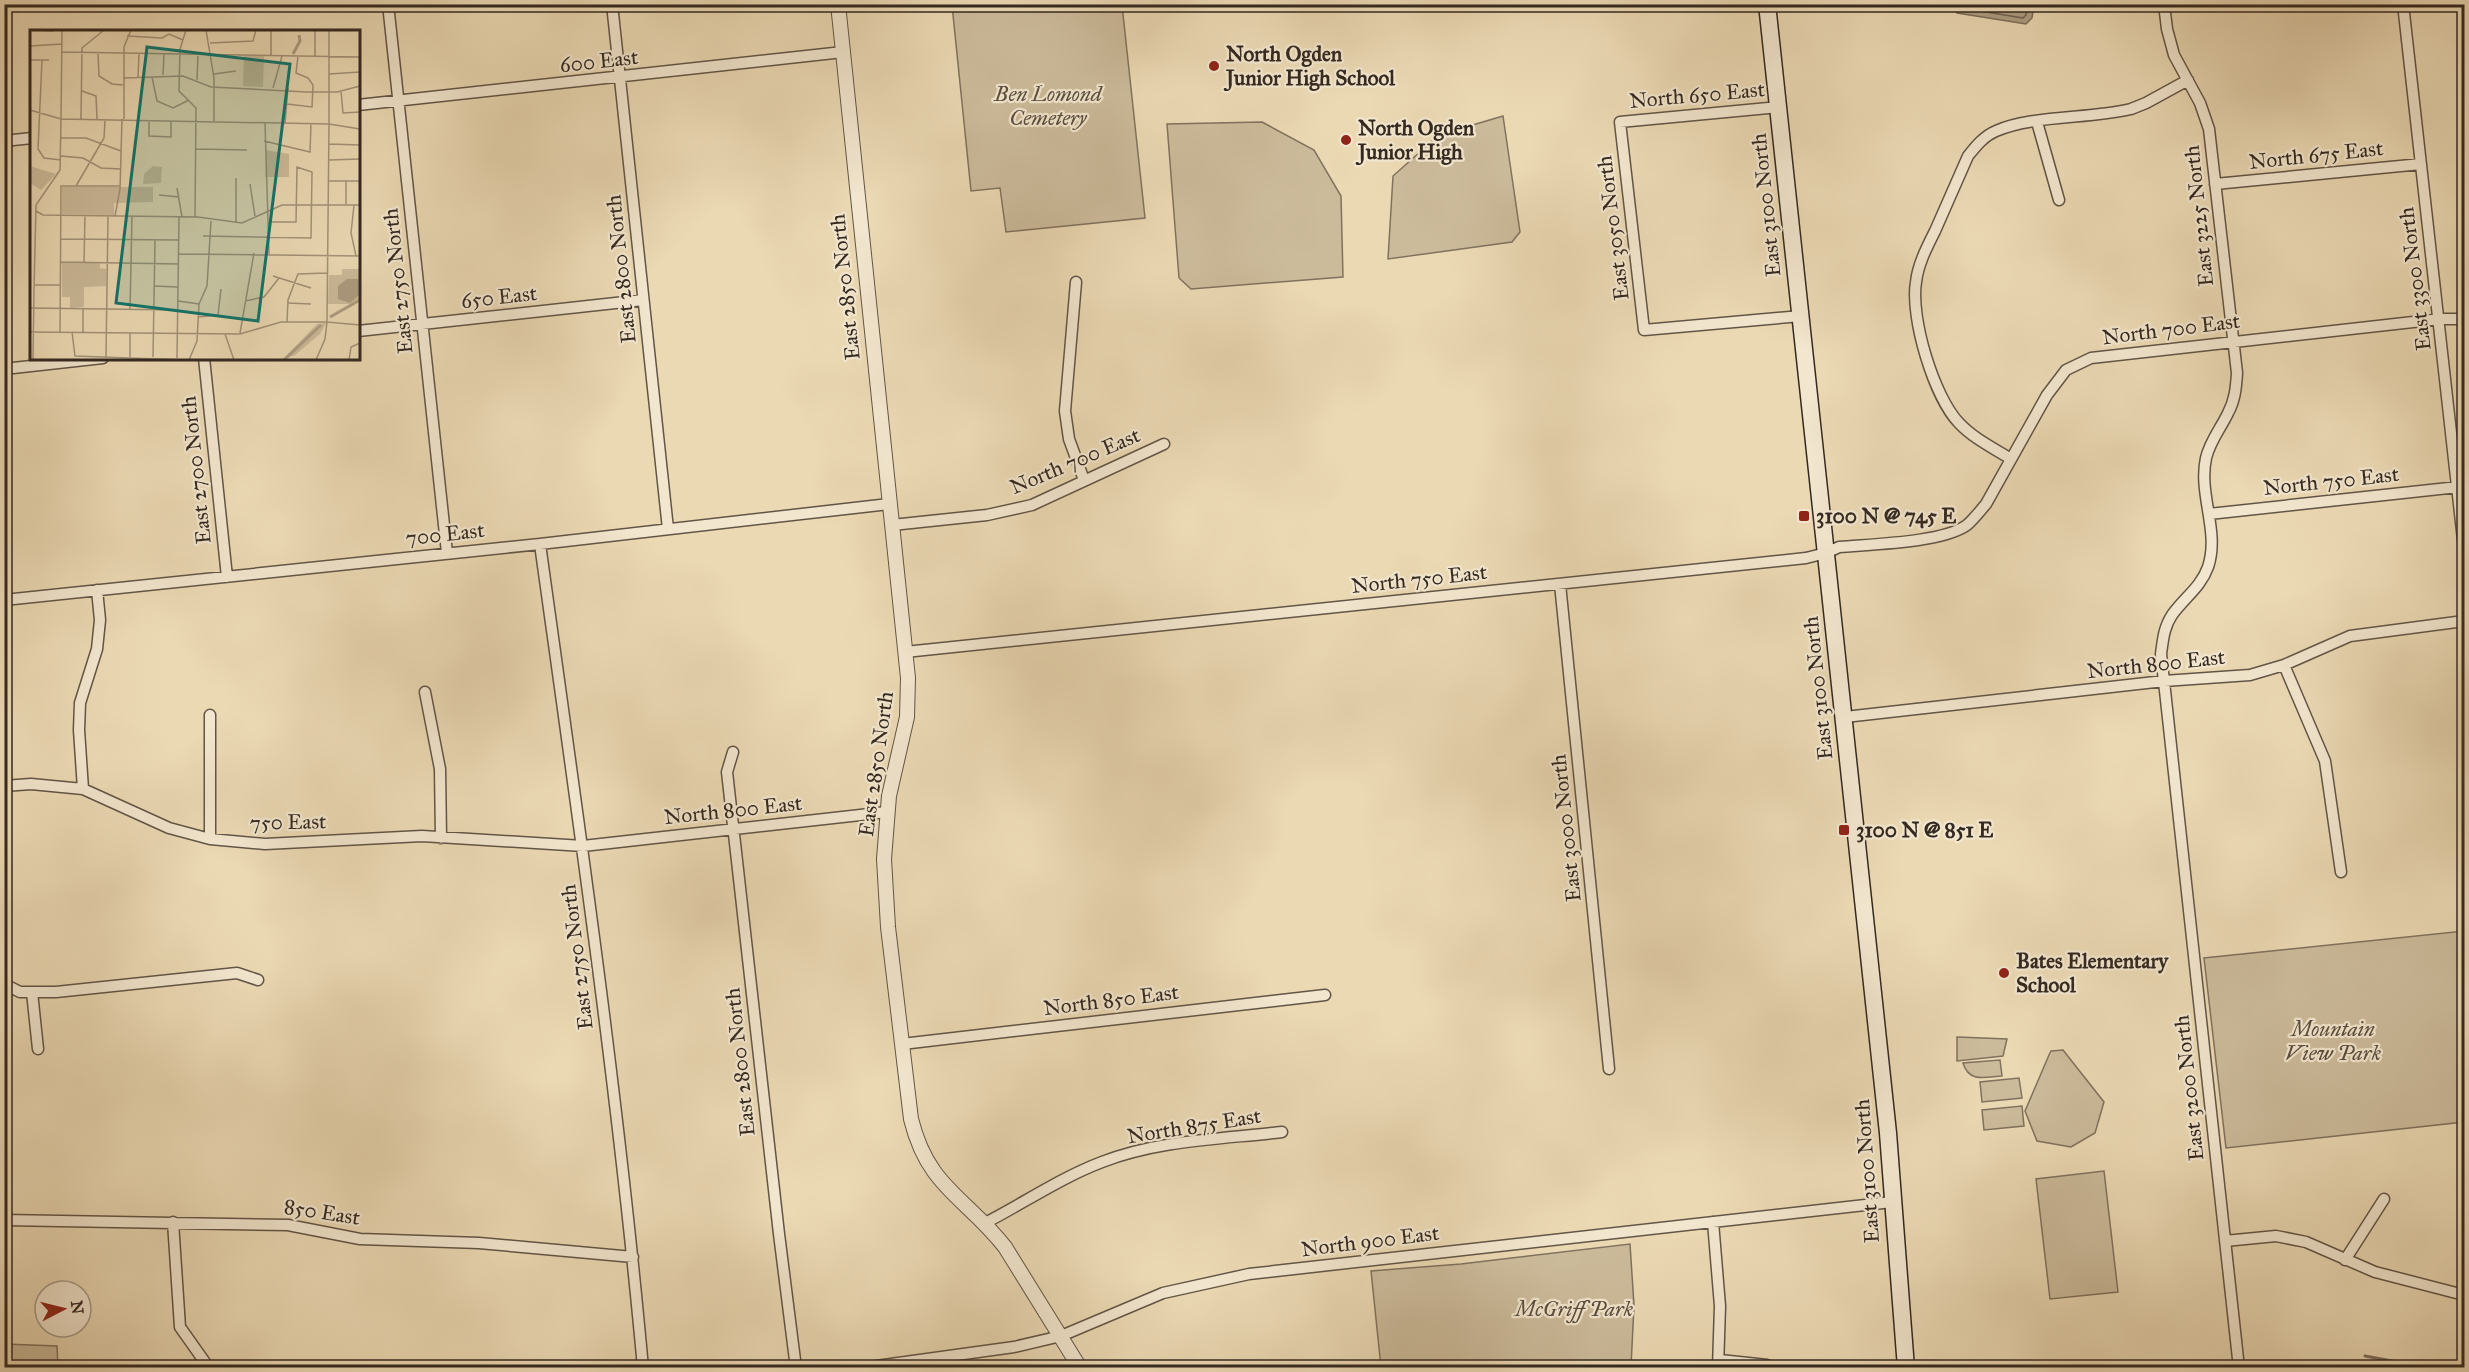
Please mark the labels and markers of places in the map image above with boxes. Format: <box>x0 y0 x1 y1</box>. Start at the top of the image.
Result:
place label: North Ogden Junior High School <box>1223 41 1396 92</box>
marker: North Ogden Junior High School <box>1207 59 1221 73</box>
place label: North Ogden Junior High <box>1355 115 1475 166</box>
marker: North Ogden Junior High <box>1339 133 1353 147</box>
place label: 3100 N @ 745 E <box>1816 503 1956 529</box>
marker: 3100 N @ 745 E <box>1797 509 1811 523</box>
place label: 3100 N @ 851 E <box>1856 817 1993 843</box>
marker: 3100 N @ 851 E <box>1837 823 1851 837</box>
place label: Bates Elementary School <box>2016 948 2169 998</box>
marker: Bates Elementary School <box>1997 966 2011 980</box>

